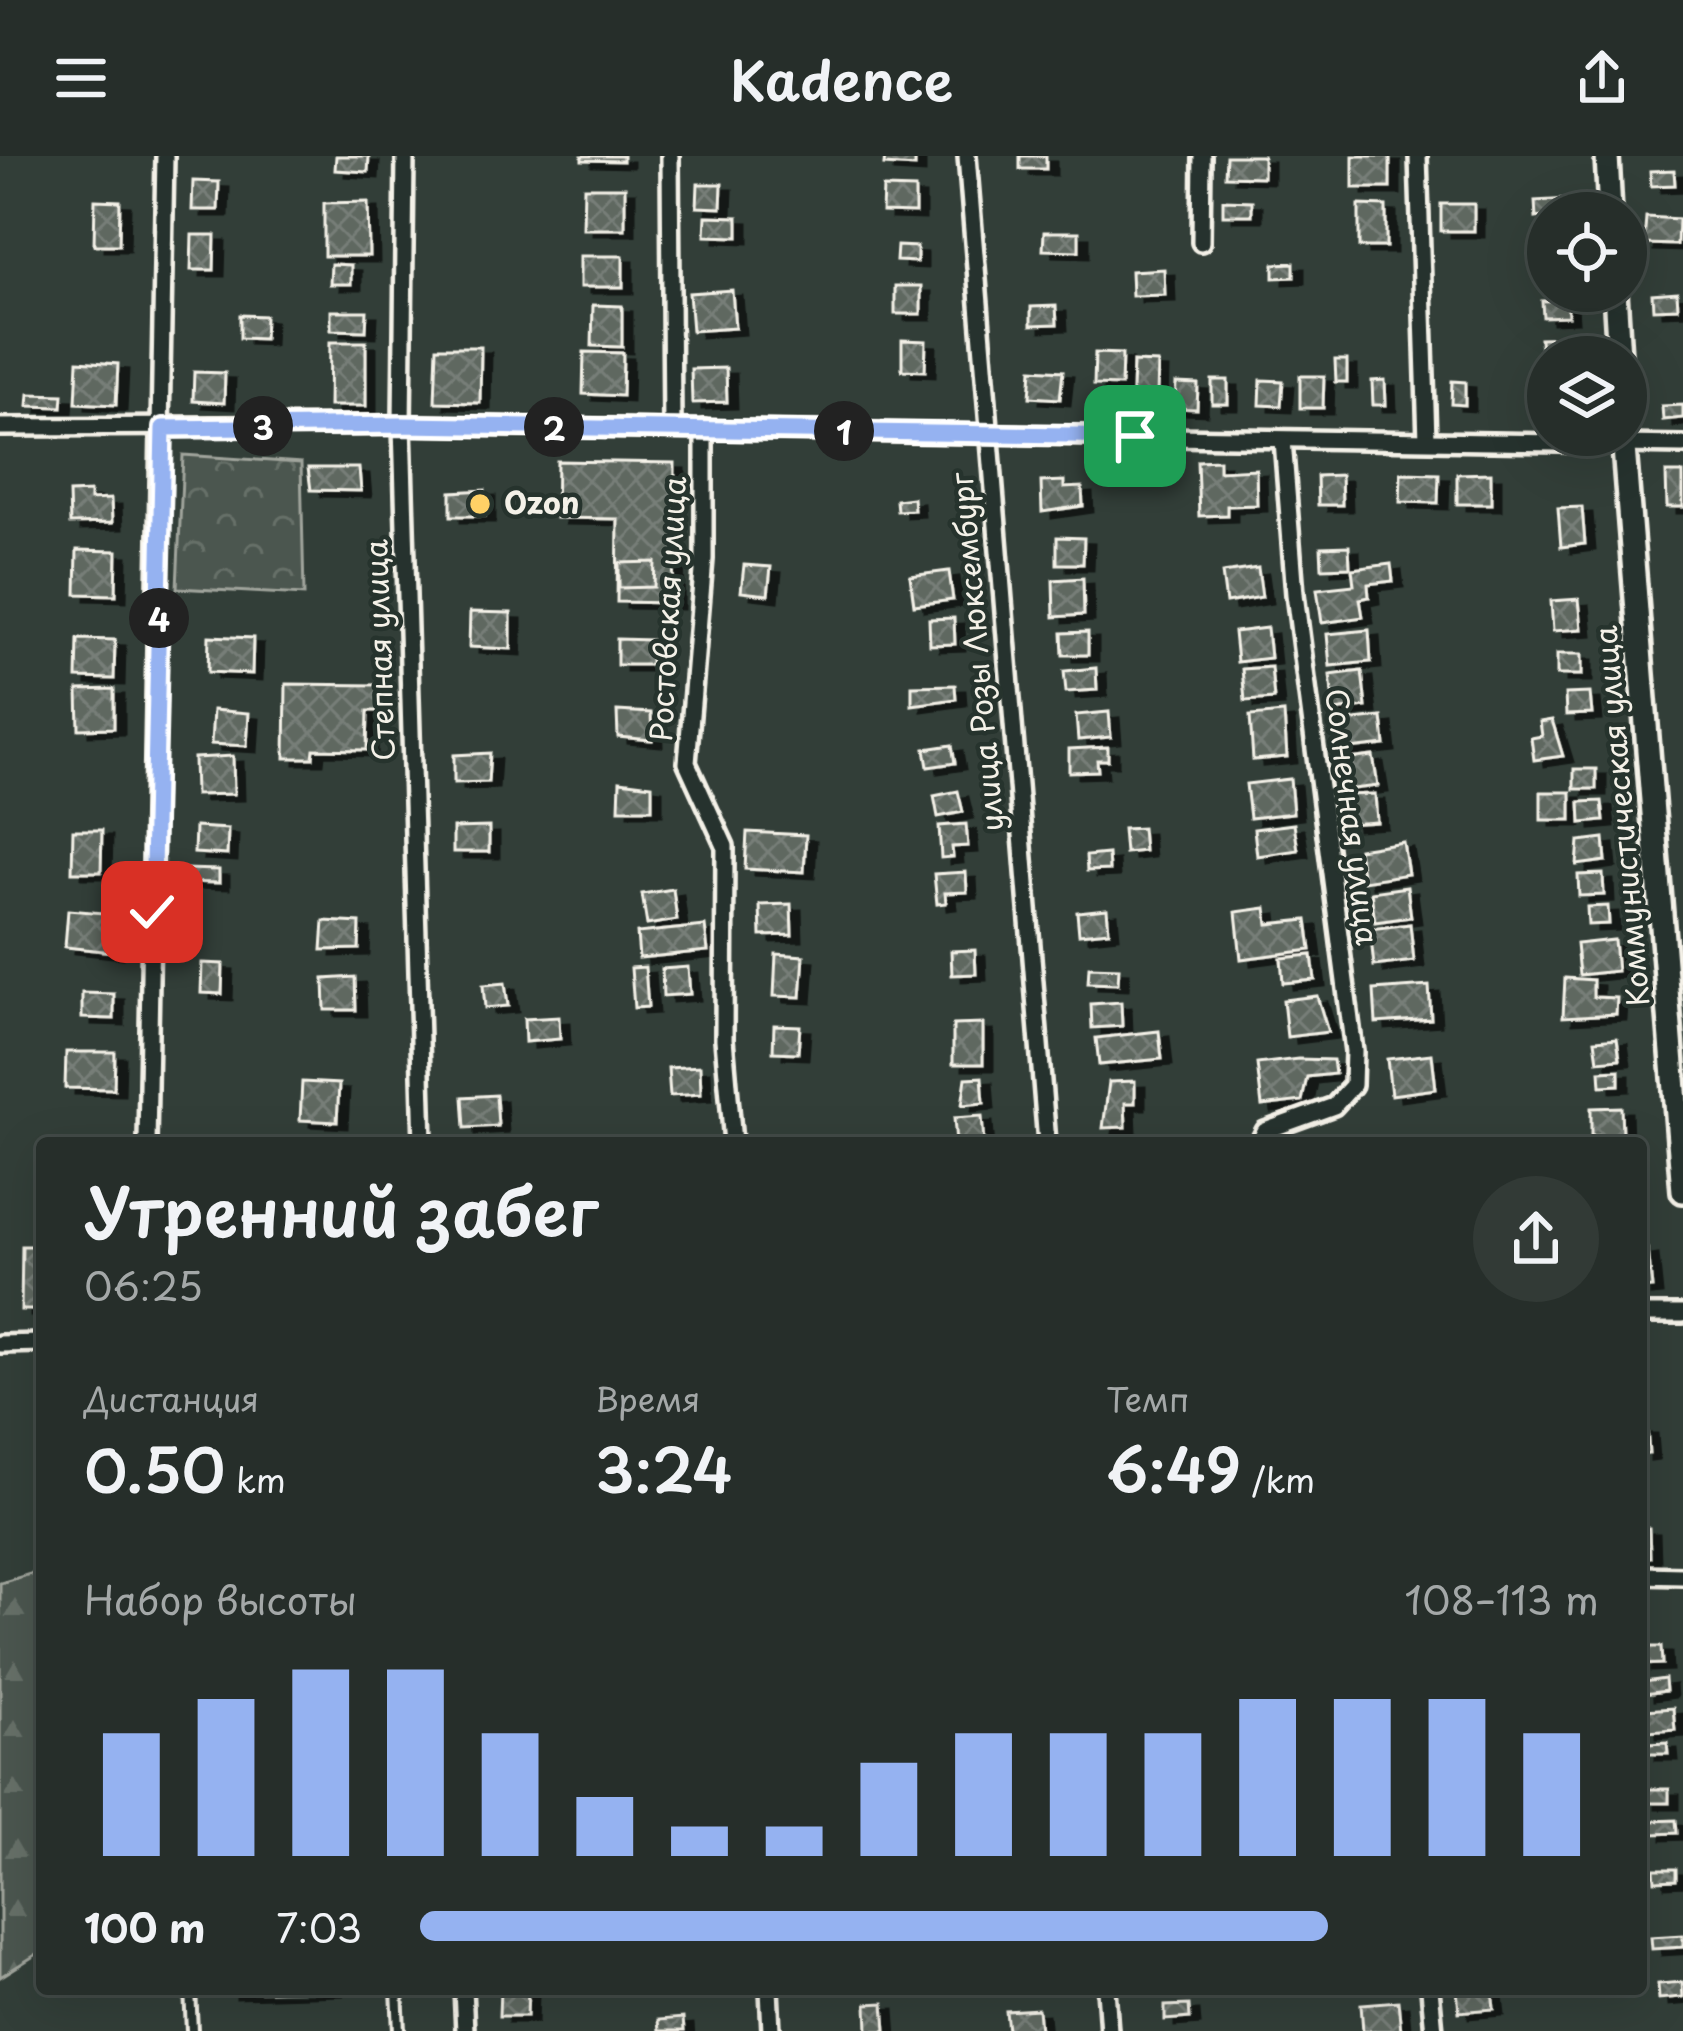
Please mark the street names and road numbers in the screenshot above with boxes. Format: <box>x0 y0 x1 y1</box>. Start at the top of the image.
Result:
street label: улица Розы Люксембург <box>937 470 1014 834</box>
street label: Ростовская улица <box>637 475 696 743</box>
street label: Степная улица <box>352 538 405 762</box>
street label: Коммунистическая улица <box>1581 624 1660 1008</box>
street label: Солнечная улица <box>1315 686 1392 948</box>

